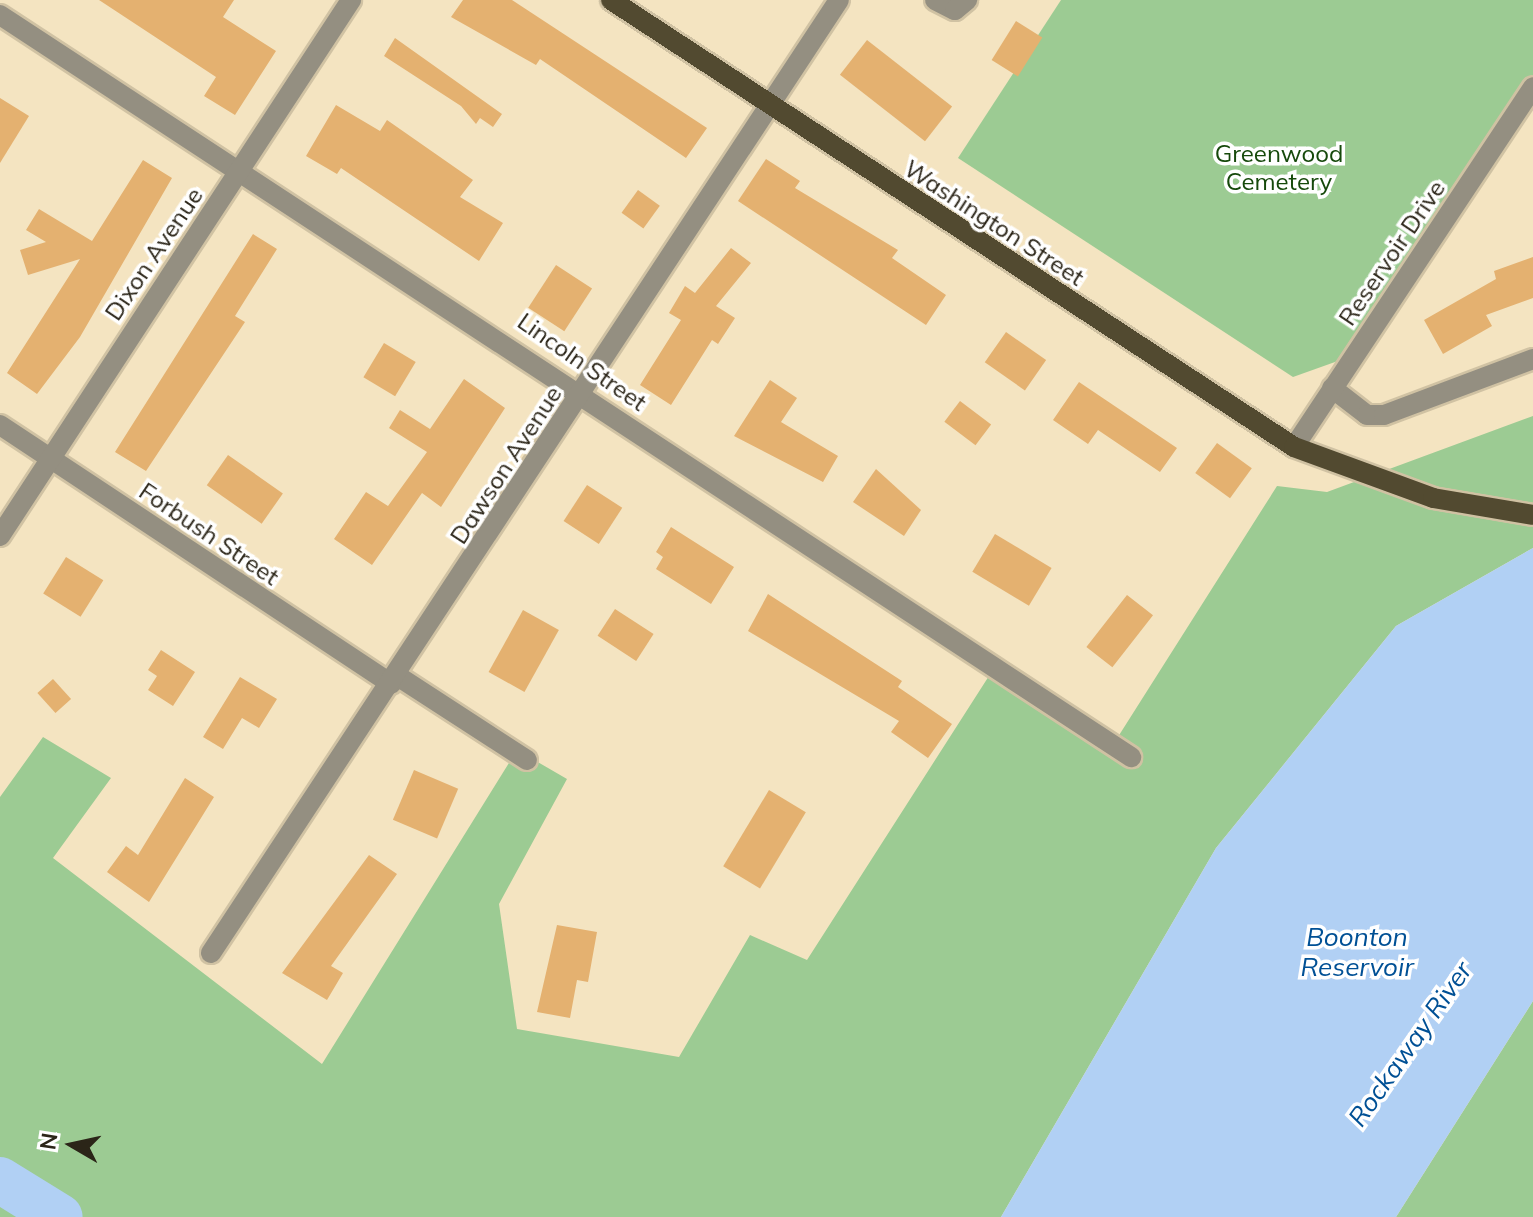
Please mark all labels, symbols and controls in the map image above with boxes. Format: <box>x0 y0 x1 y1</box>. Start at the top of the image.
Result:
park label: Greenwood Cemetery <box>1215 140 1343 196</box>
street label: Washington Street <box>899 154 1089 292</box>
street label: Reservoir Drive <box>1333 175 1451 331</box>
street label: Dixon Avenue <box>99 182 209 326</box>
street label: Lincoln Street <box>512 307 652 417</box>
street label: Dawson Avenue <box>444 381 568 549</box>
street label: Forbush Street <box>134 477 284 591</box>
water label: Boonton Reservoir <box>1300 921 1414 982</box>
water label: Rockaway River <box>1342 956 1478 1132</box>
north arrow <box>32 1105 112 1185</box>
text: N <box>33 1131 63 1152</box>

